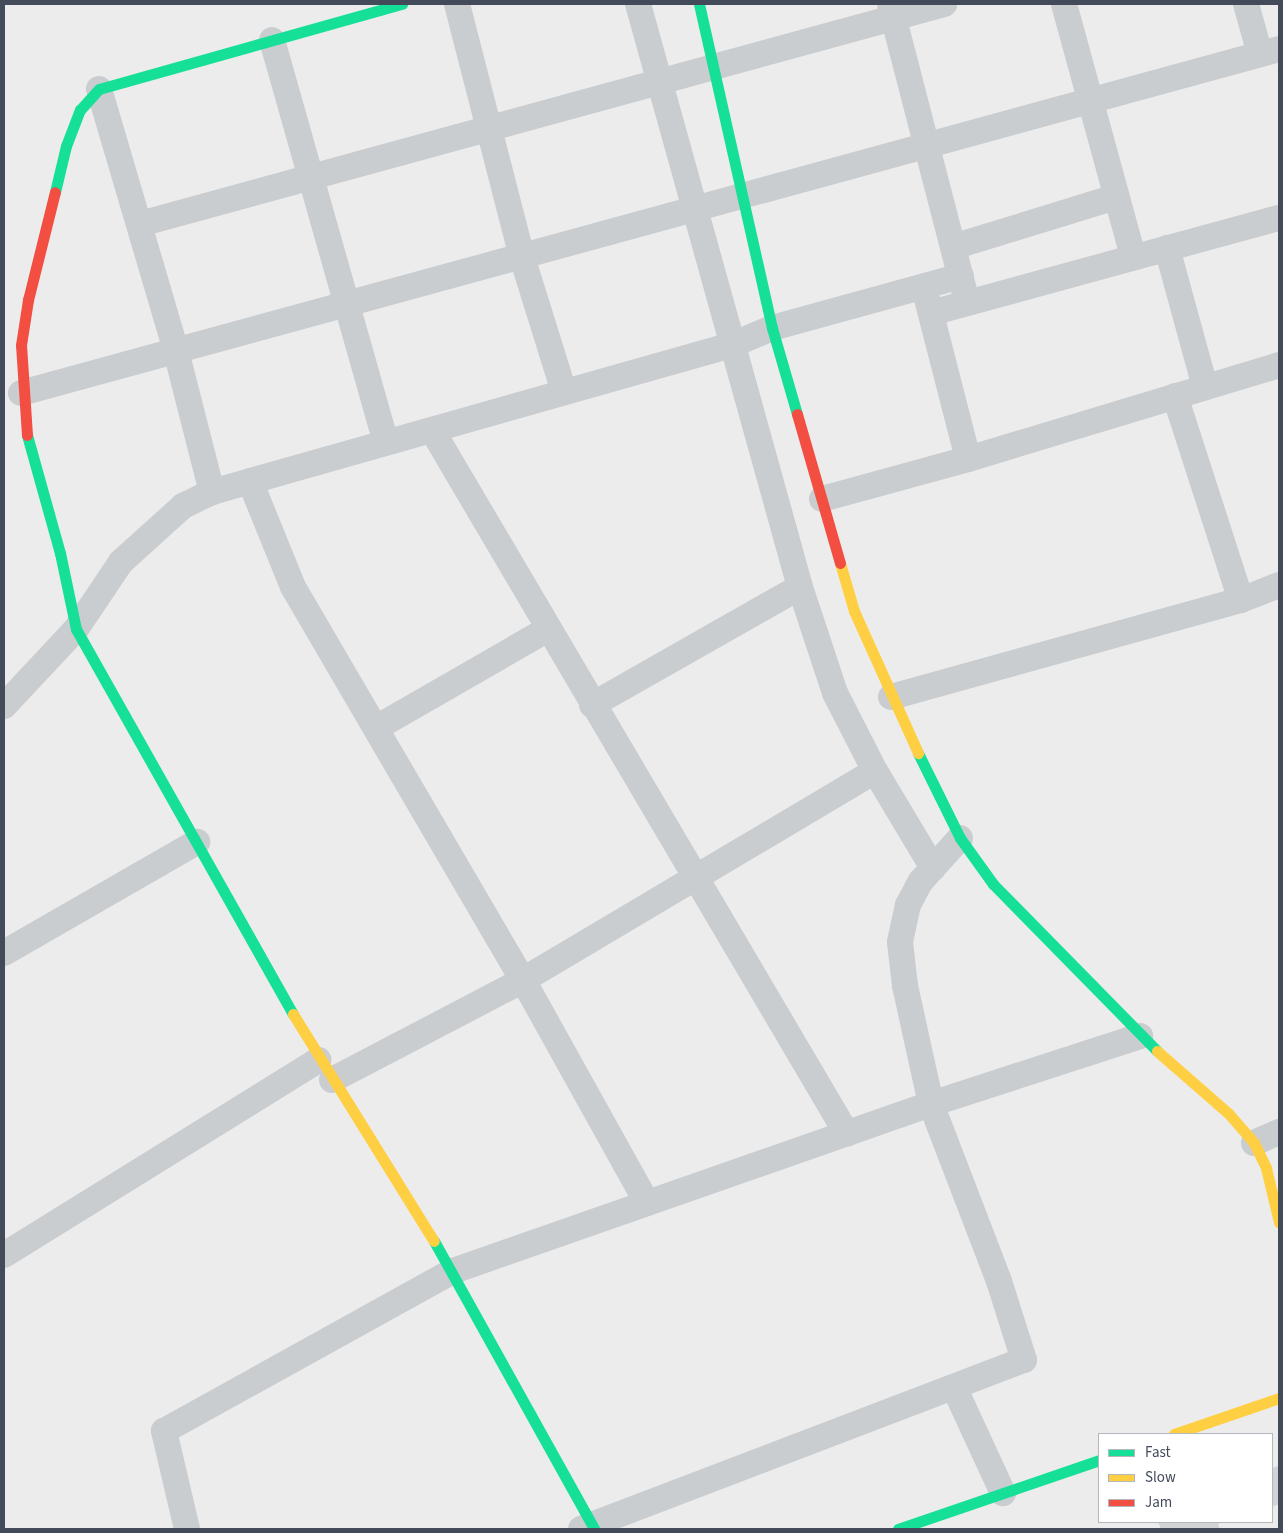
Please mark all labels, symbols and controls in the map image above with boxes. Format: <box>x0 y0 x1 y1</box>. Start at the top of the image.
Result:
legend <box>1098 1433 1273 1523</box>
text: Fast <box>1145 1442 1171 1463</box>
text: Slow <box>1145 1467 1176 1488</box>
text: Jam <box>1145 1492 1172 1513</box>

